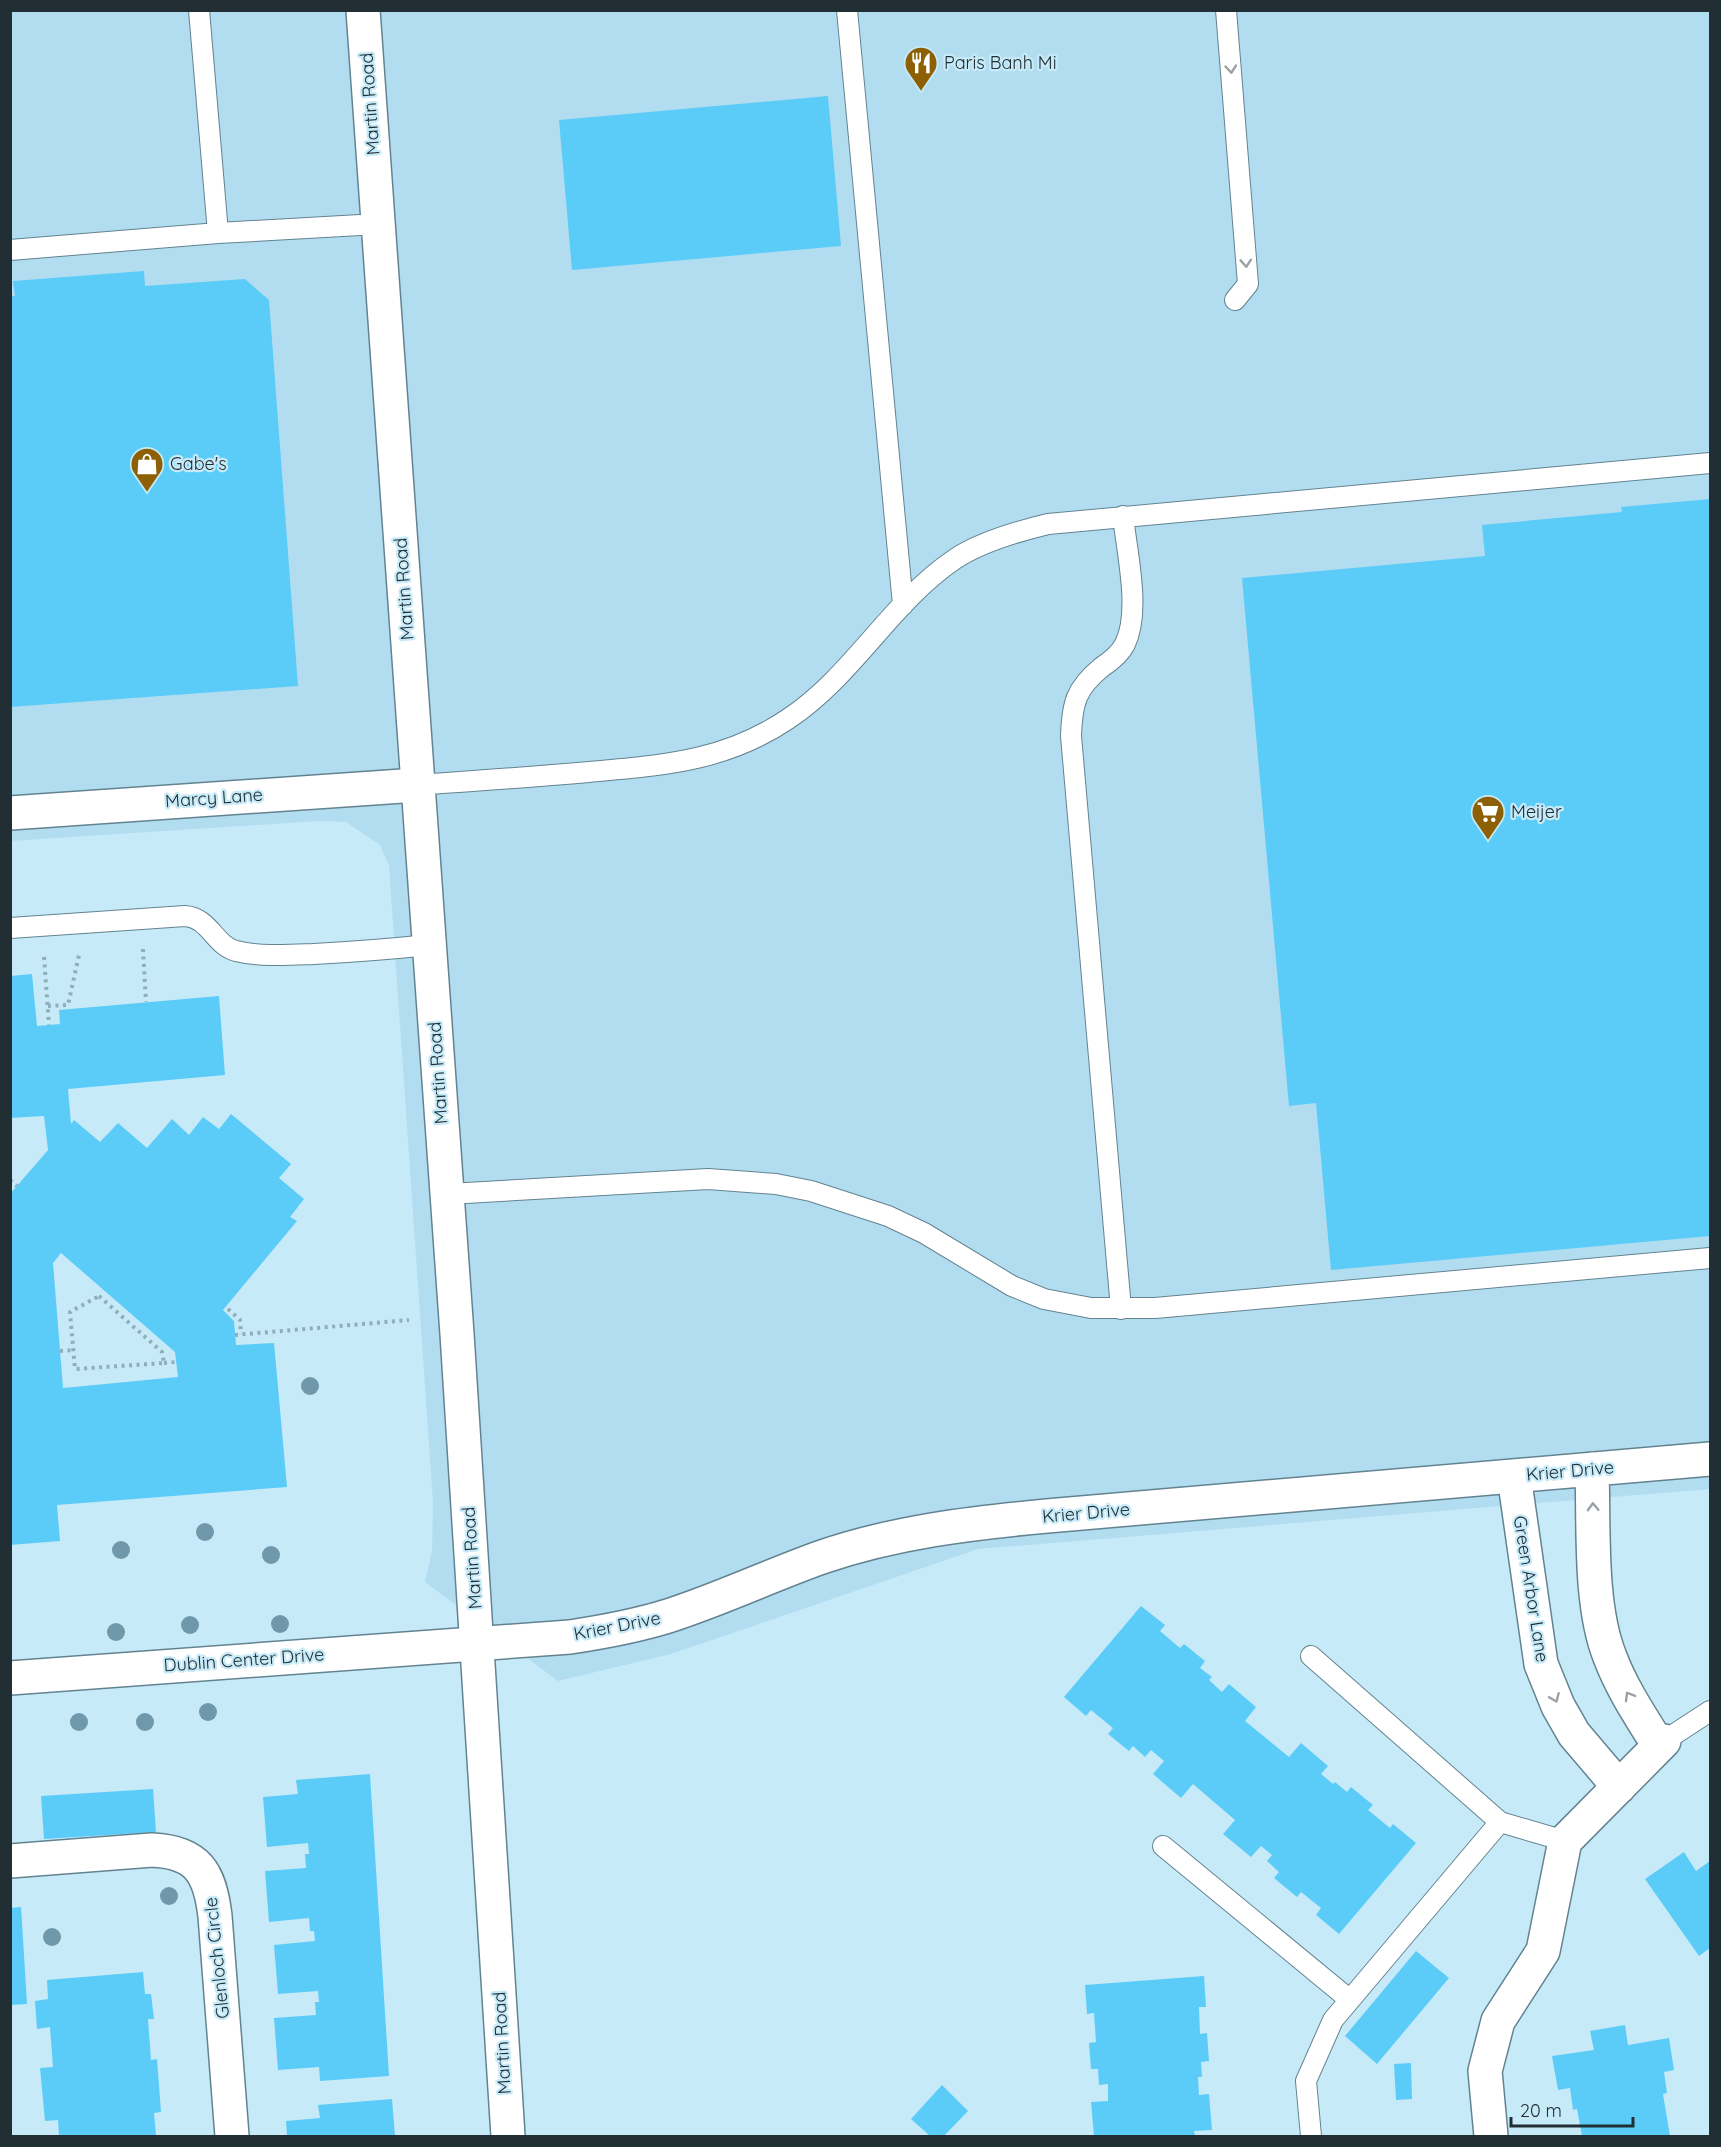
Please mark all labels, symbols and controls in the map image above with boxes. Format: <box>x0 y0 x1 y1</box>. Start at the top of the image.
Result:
restaurant icon: Paris Banh Mi <box>903 45 939 92</box>
place label: Paris Banh Mi <box>944 51 1057 74</box>
street label: Martin Road <box>354 52 385 156</box>
one-way arrow <box>1224 64 1237 73</box>
one-way arrow <box>1240 259 1253 268</box>
shop icon: Gabe's <box>129 446 165 493</box>
place label: Gabe's <box>170 452 227 475</box>
street label: Martin Road <box>388 537 419 641</box>
street label: Marcy Lane <box>164 783 264 812</box>
supermarket icon: Meijer <box>1470 794 1506 841</box>
place label: Meijer <box>1511 800 1562 823</box>
street label: Martin Road <box>422 1021 453 1125</box>
street label: Krier Drive <box>1525 1455 1615 1486</box>
street label: Krier Drive <box>1041 1497 1131 1528</box>
one-way arrow <box>1587 1503 1599 1512</box>
street label: Martin Road <box>456 1506 487 1610</box>
street label: Green Arbor Lane <box>1509 1514 1554 1664</box>
street label: Krier Drive <box>571 1606 662 1645</box>
street label: Dublin Center Drive <box>163 1642 325 1677</box>
one-way arrow <box>1548 1691 1560 1702</box>
one-way arrow <box>1625 1692 1636 1702</box>
street label: Glenloch Circle <box>199 1896 234 2020</box>
street label: Martin Road <box>487 1991 516 2095</box>
scale bar <box>1511 2090 1632 2128</box>
text: 20 m <box>1520 2099 1562 2122</box>

